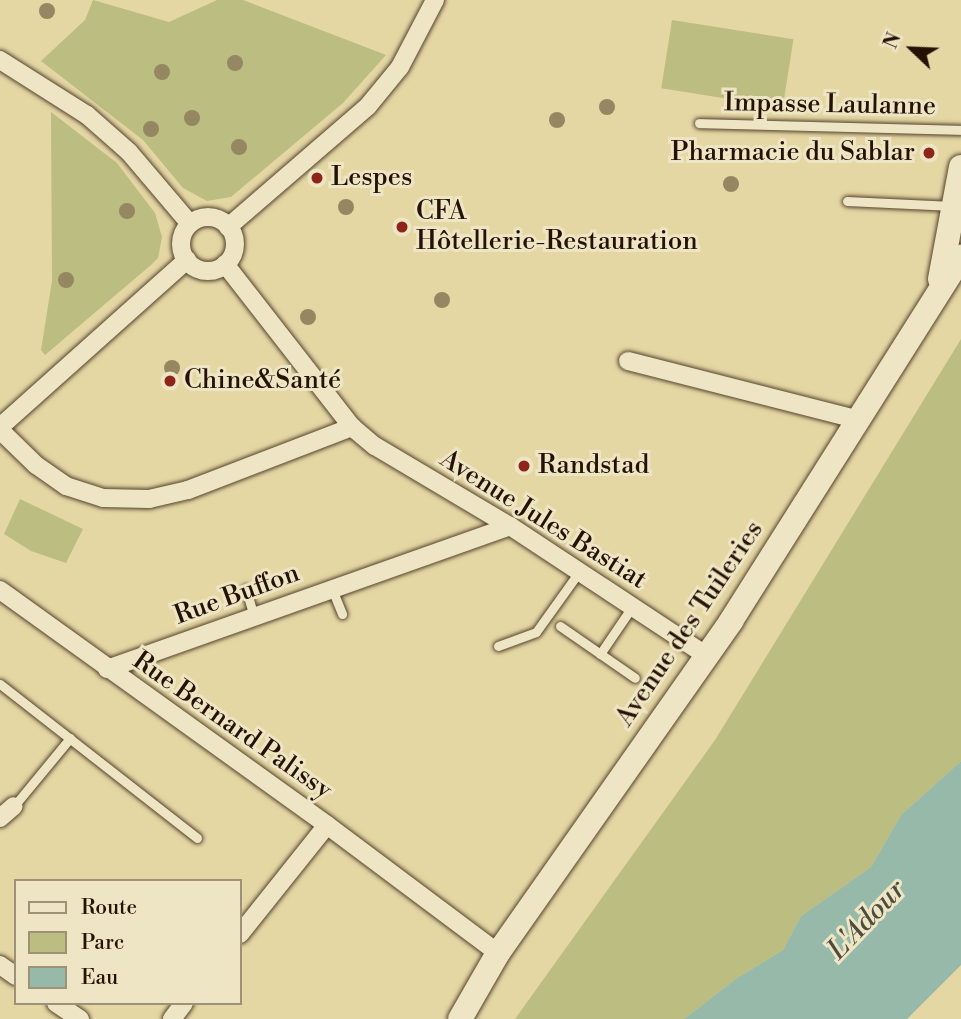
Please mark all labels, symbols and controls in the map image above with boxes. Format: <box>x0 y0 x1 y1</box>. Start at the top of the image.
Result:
north arrow <box>877 14 947 84</box>
text: N <box>879 29 907 52</box>
street label: Impasse Laulanne <box>724 88 936 122</box>
place label: Pharmacie du Sablar <box>671 137 915 169</box>
marker: Pharmacie du Sablar <box>921 145 937 161</box>
place label: Lespes <box>331 162 412 194</box>
marker: Lespes <box>309 170 325 186</box>
place label: CFA Hôtellerie-Restauration <box>416 196 698 258</box>
marker: CFA Hôtellerie-Restauration <box>394 219 410 235</box>
place label: Chine&Santé <box>184 365 341 397</box>
marker: Chine&Santé <box>162 373 178 389</box>
street label: Avenue Jules Bastiat <box>434 444 652 596</box>
place label: Randstad <box>538 450 649 482</box>
marker: Randstad <box>516 458 532 474</box>
street label: Avenue des Tuileries <box>610 515 770 733</box>
street label: Rue Buffon <box>170 558 304 632</box>
street label: Rue Bernard Palissy <box>126 646 338 806</box>
water label: L'Adour <box>821 873 913 967</box>
legend <box>14 879 242 1005</box>
text: Route <box>81 895 137 921</box>
text: Parc <box>81 930 124 956</box>
text: Eau <box>81 965 118 991</box>

